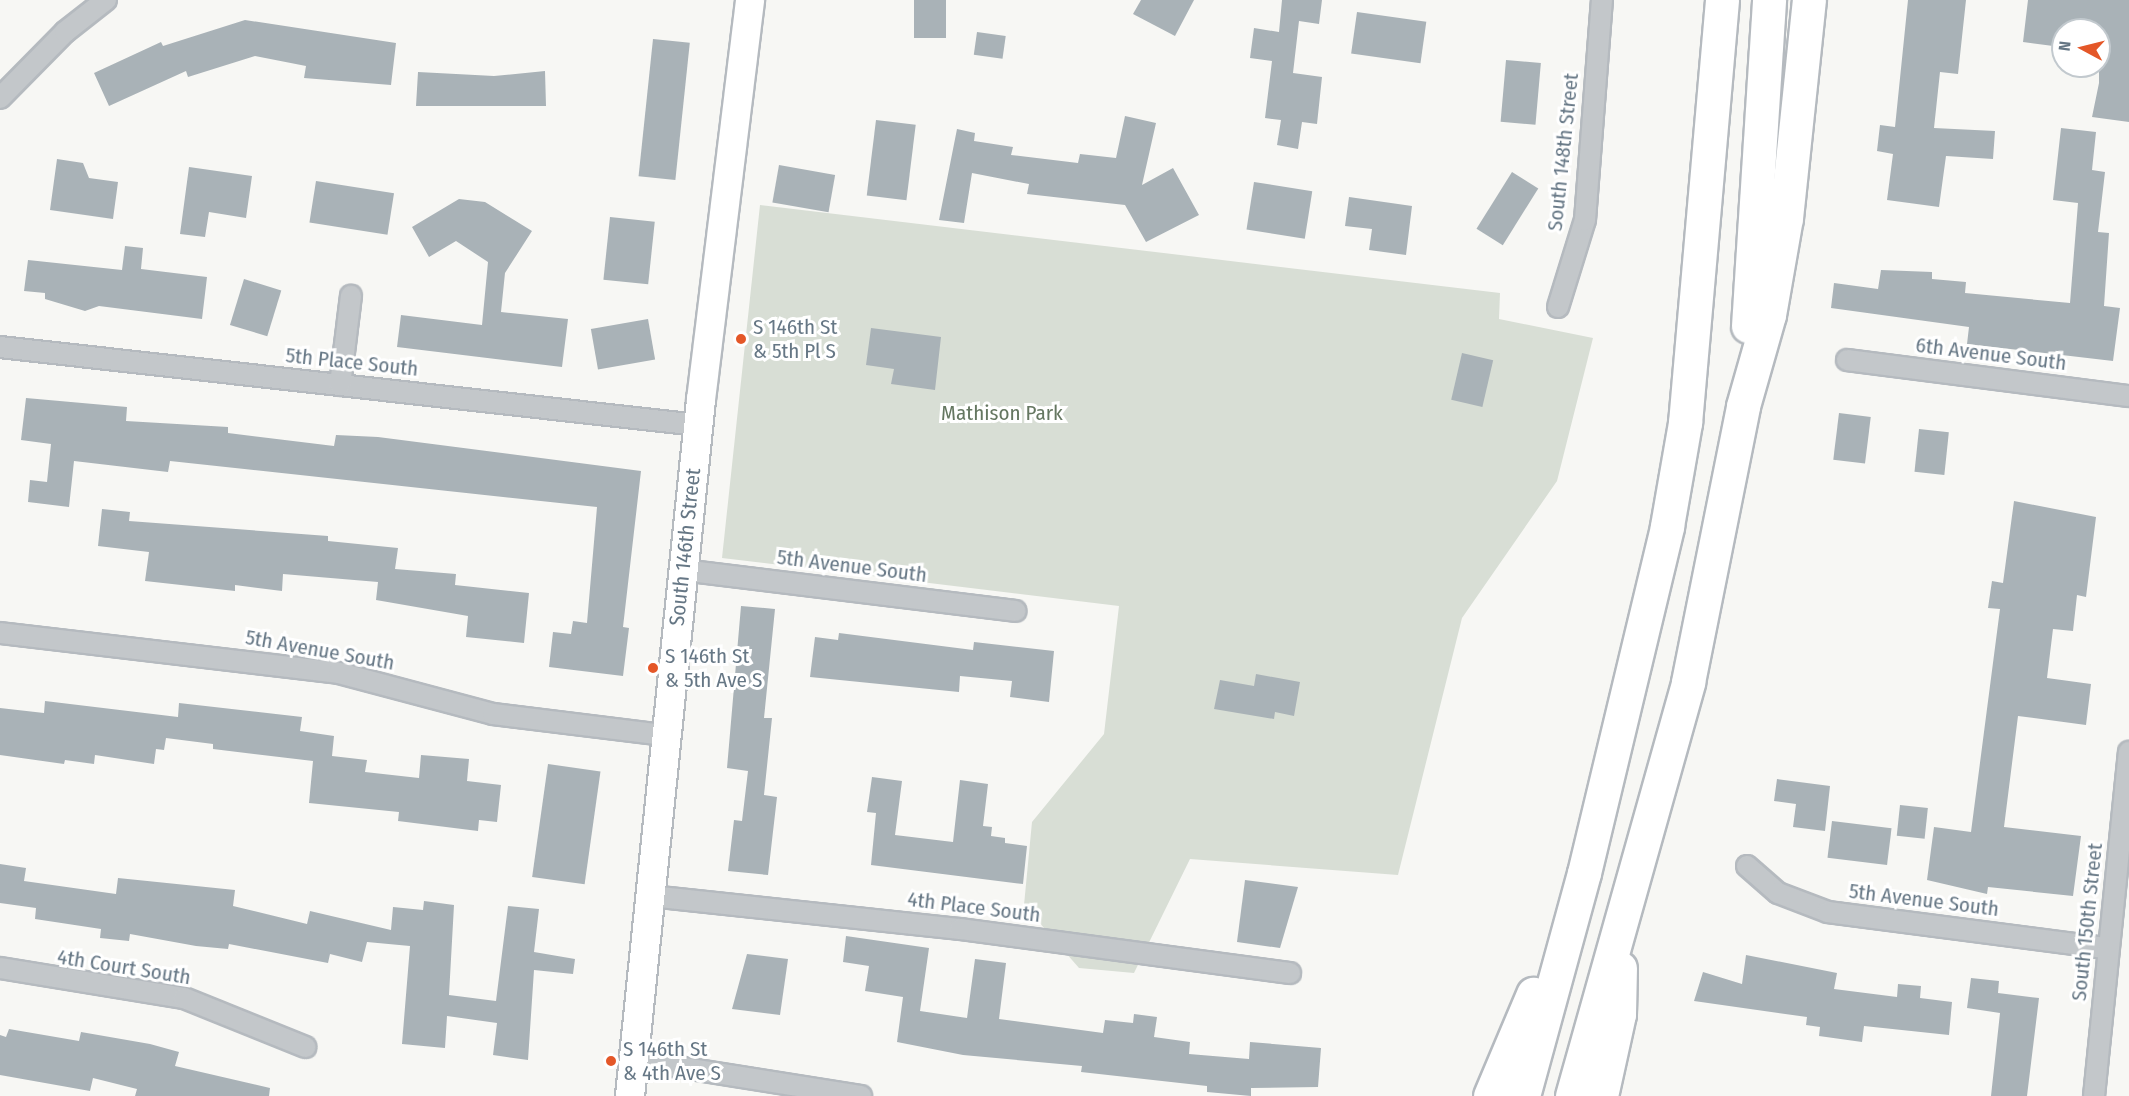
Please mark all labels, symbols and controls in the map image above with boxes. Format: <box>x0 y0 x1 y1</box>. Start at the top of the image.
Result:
north arrow <box>2051 18 2111 78</box>
text: N <box>2055 40 2075 52</box>
street label: South 148th Street <box>1542 72 1584 232</box>
place label: S 146th St & 5th Pl S <box>753 314 837 364</box>
marker: S 146th St & 5th Pl S <box>734 332 748 346</box>
street label: 6th Avenue South <box>1914 332 2068 376</box>
street label: 5th Place South <box>284 343 420 381</box>
park label: Mathison Park <box>941 400 1063 426</box>
street label: South 146th Street <box>664 467 706 627</box>
street label: 5th Avenue South <box>776 544 928 588</box>
street label: 5th Avenue South <box>244 625 396 675</box>
place label: S 146th St & 5th Ave S <box>665 643 762 693</box>
marker: S 146th St & 5th Ave S <box>646 661 660 675</box>
street label: South 150th Street <box>2066 842 2108 1002</box>
street label: 5th Avenue South <box>1848 878 2000 922</box>
street label: 4th Place South <box>906 886 1042 928</box>
street label: 4th Court South <box>55 944 193 990</box>
place label: S 146th St & 4th Ave S <box>623 1036 721 1086</box>
marker: S 146th St & 4th Ave S <box>604 1054 618 1068</box>

